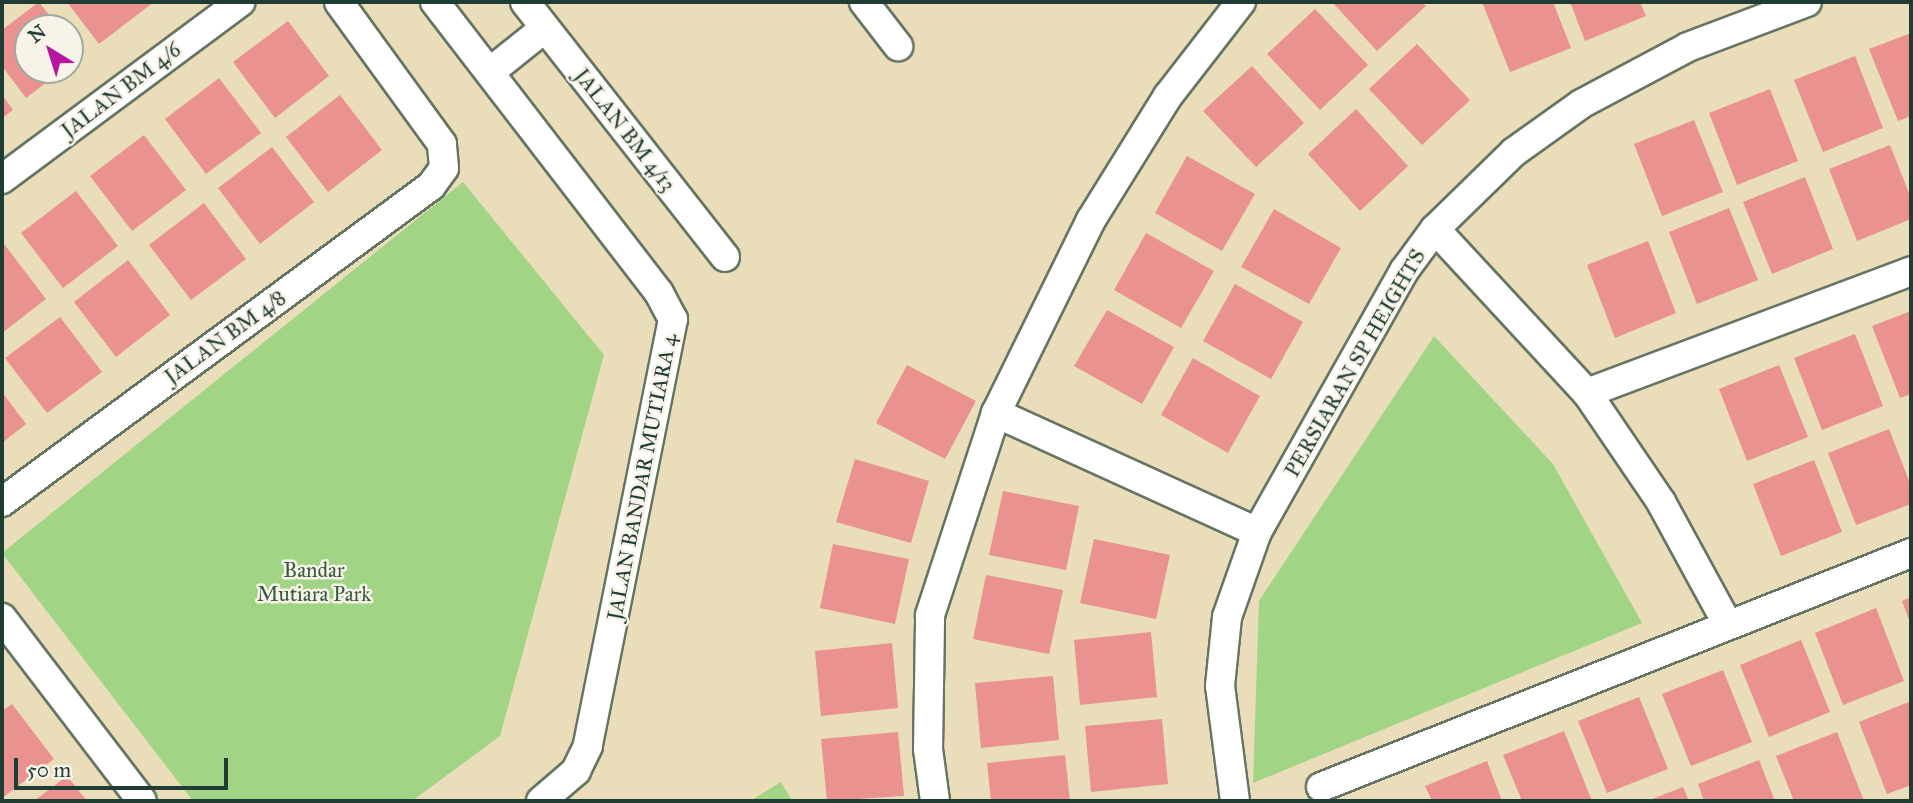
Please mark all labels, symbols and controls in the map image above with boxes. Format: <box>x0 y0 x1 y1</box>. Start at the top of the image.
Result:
north arrow <box>14 14 84 84</box>
text: N <box>24 20 50 48</box>
street label: JALAN BM 4/6 <box>56 37 186 143</box>
street label: JALAN BM 4/13 <box>569 64 681 196</box>
street label: PERSIARAN SP HEIGHTS <box>1279 245 1431 481</box>
street label: JALAN BM 4/8 <box>160 285 290 389</box>
street label: JALAN BANDAR MUTIARA 4 <box>602 332 682 622</box>
park label: Bandar Mutiara Park <box>257 557 371 607</box>
scale bar <box>18 744 231 788</box>
text: 50 m <box>27 757 71 783</box>

